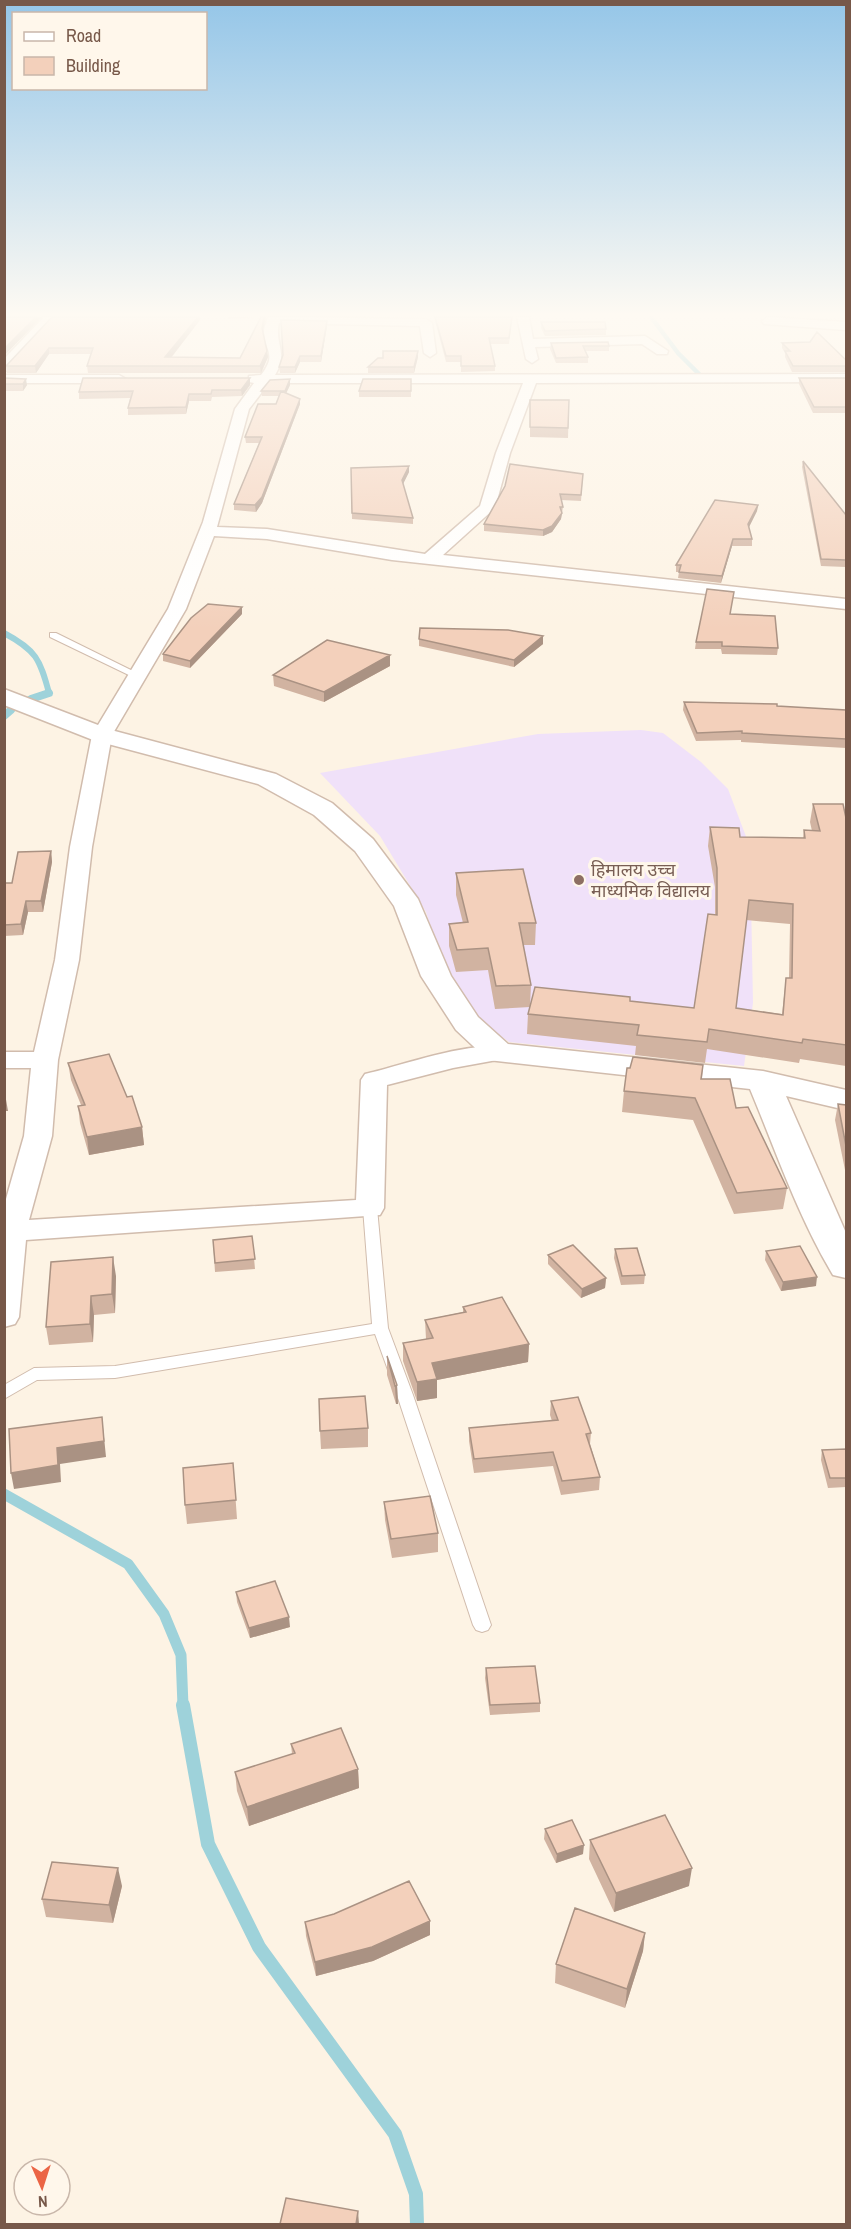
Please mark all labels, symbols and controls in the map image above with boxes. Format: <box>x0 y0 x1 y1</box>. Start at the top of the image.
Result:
legend <box>12 12 207 90</box>
text: Road <box>66 23 101 48</box>
text: Building <box>66 53 121 78</box>
place label: हिमालय उच्च माध्यमिक विद्यालय <box>591 857 711 903</box>
marker: हिमालय उच्च माध्यमिक विद्यालय <box>572 873 586 887</box>
north arrow <box>12 2157 72 2217</box>
text: N <box>37 2191 48 2213</box>

